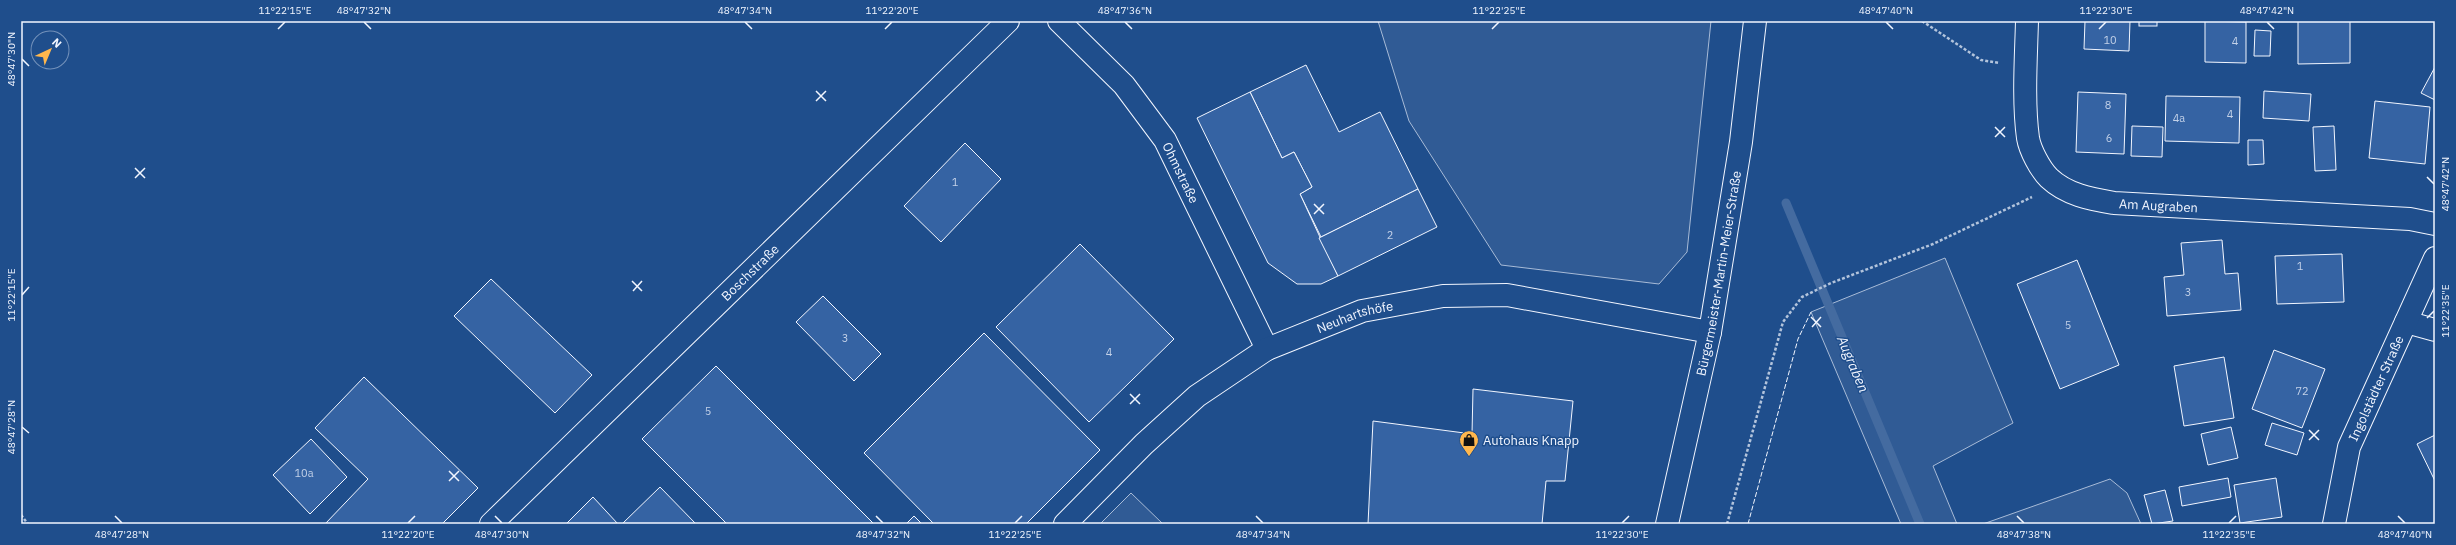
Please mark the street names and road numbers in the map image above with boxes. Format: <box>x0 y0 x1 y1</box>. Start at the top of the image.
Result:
street label: Ohmstraße <box>1159 139 1203 206</box>
street label: Bürgermeister-Martin-Meier-Straße <box>1692 169 1745 378</box>
street label: Am Augraben <box>2118 195 2198 216</box>
street label: Boschstraße <box>717 240 782 304</box>
street label: Neuhartshöfe <box>1314 297 1394 337</box>
street label: Ingolstädter Straße <box>2344 333 2407 444</box>

